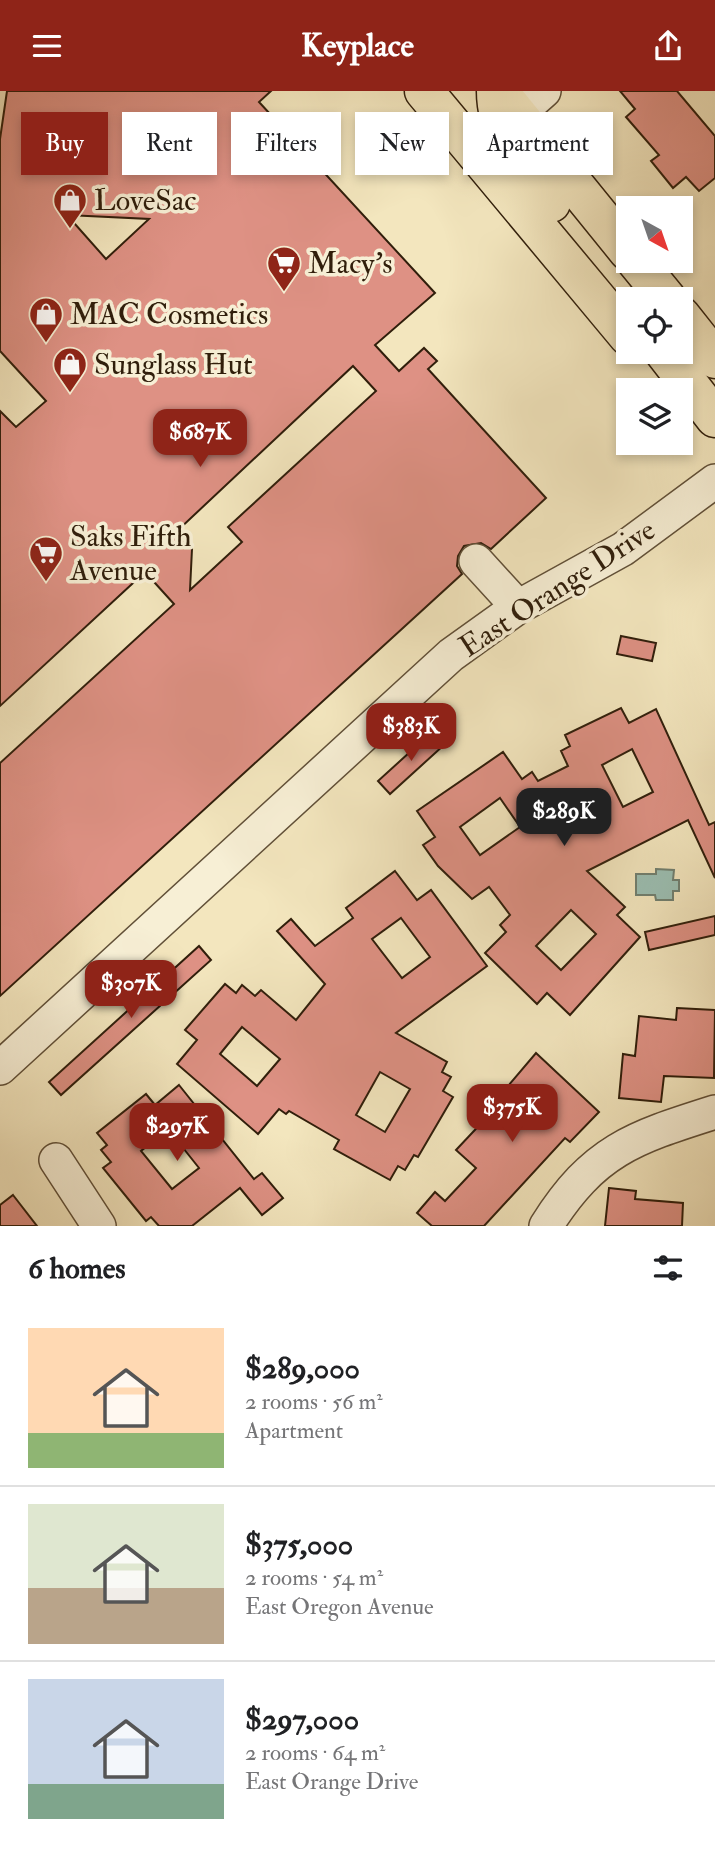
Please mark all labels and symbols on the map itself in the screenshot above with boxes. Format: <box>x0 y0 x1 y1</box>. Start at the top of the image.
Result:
shop icon: LoveSac <box>51 181 89 230</box>
place label: LoveSac <box>94 182 196 219</box>
north arrow <box>616 196 693 273</box>
supermarket icon: Macy's <box>265 244 303 293</box>
place label: Macy's <box>308 245 393 282</box>
shop icon: MAC Cosmetics <box>27 295 65 344</box>
place label: MAC Cosmetics <box>70 296 268 333</box>
shop icon: Sunglass Hut <box>51 345 89 394</box>
place label: Sunglass Hut <box>94 346 253 383</box>
pin: $687K <box>151 409 249 469</box>
street label: East Orange Drive <box>452 511 662 665</box>
place label: Saks Fifth Avenue <box>69 518 192 589</box>
supermarket icon: Saks Fifth Avenue <box>27 534 65 583</box>
pin: $383K <box>362 703 460 763</box>
pin: $289K <box>515 789 613 848</box>
pin: $307K <box>82 961 180 1020</box>
pin: $375K <box>463 1084 561 1144</box>
pin: $297K <box>128 1103 226 1163</box>

